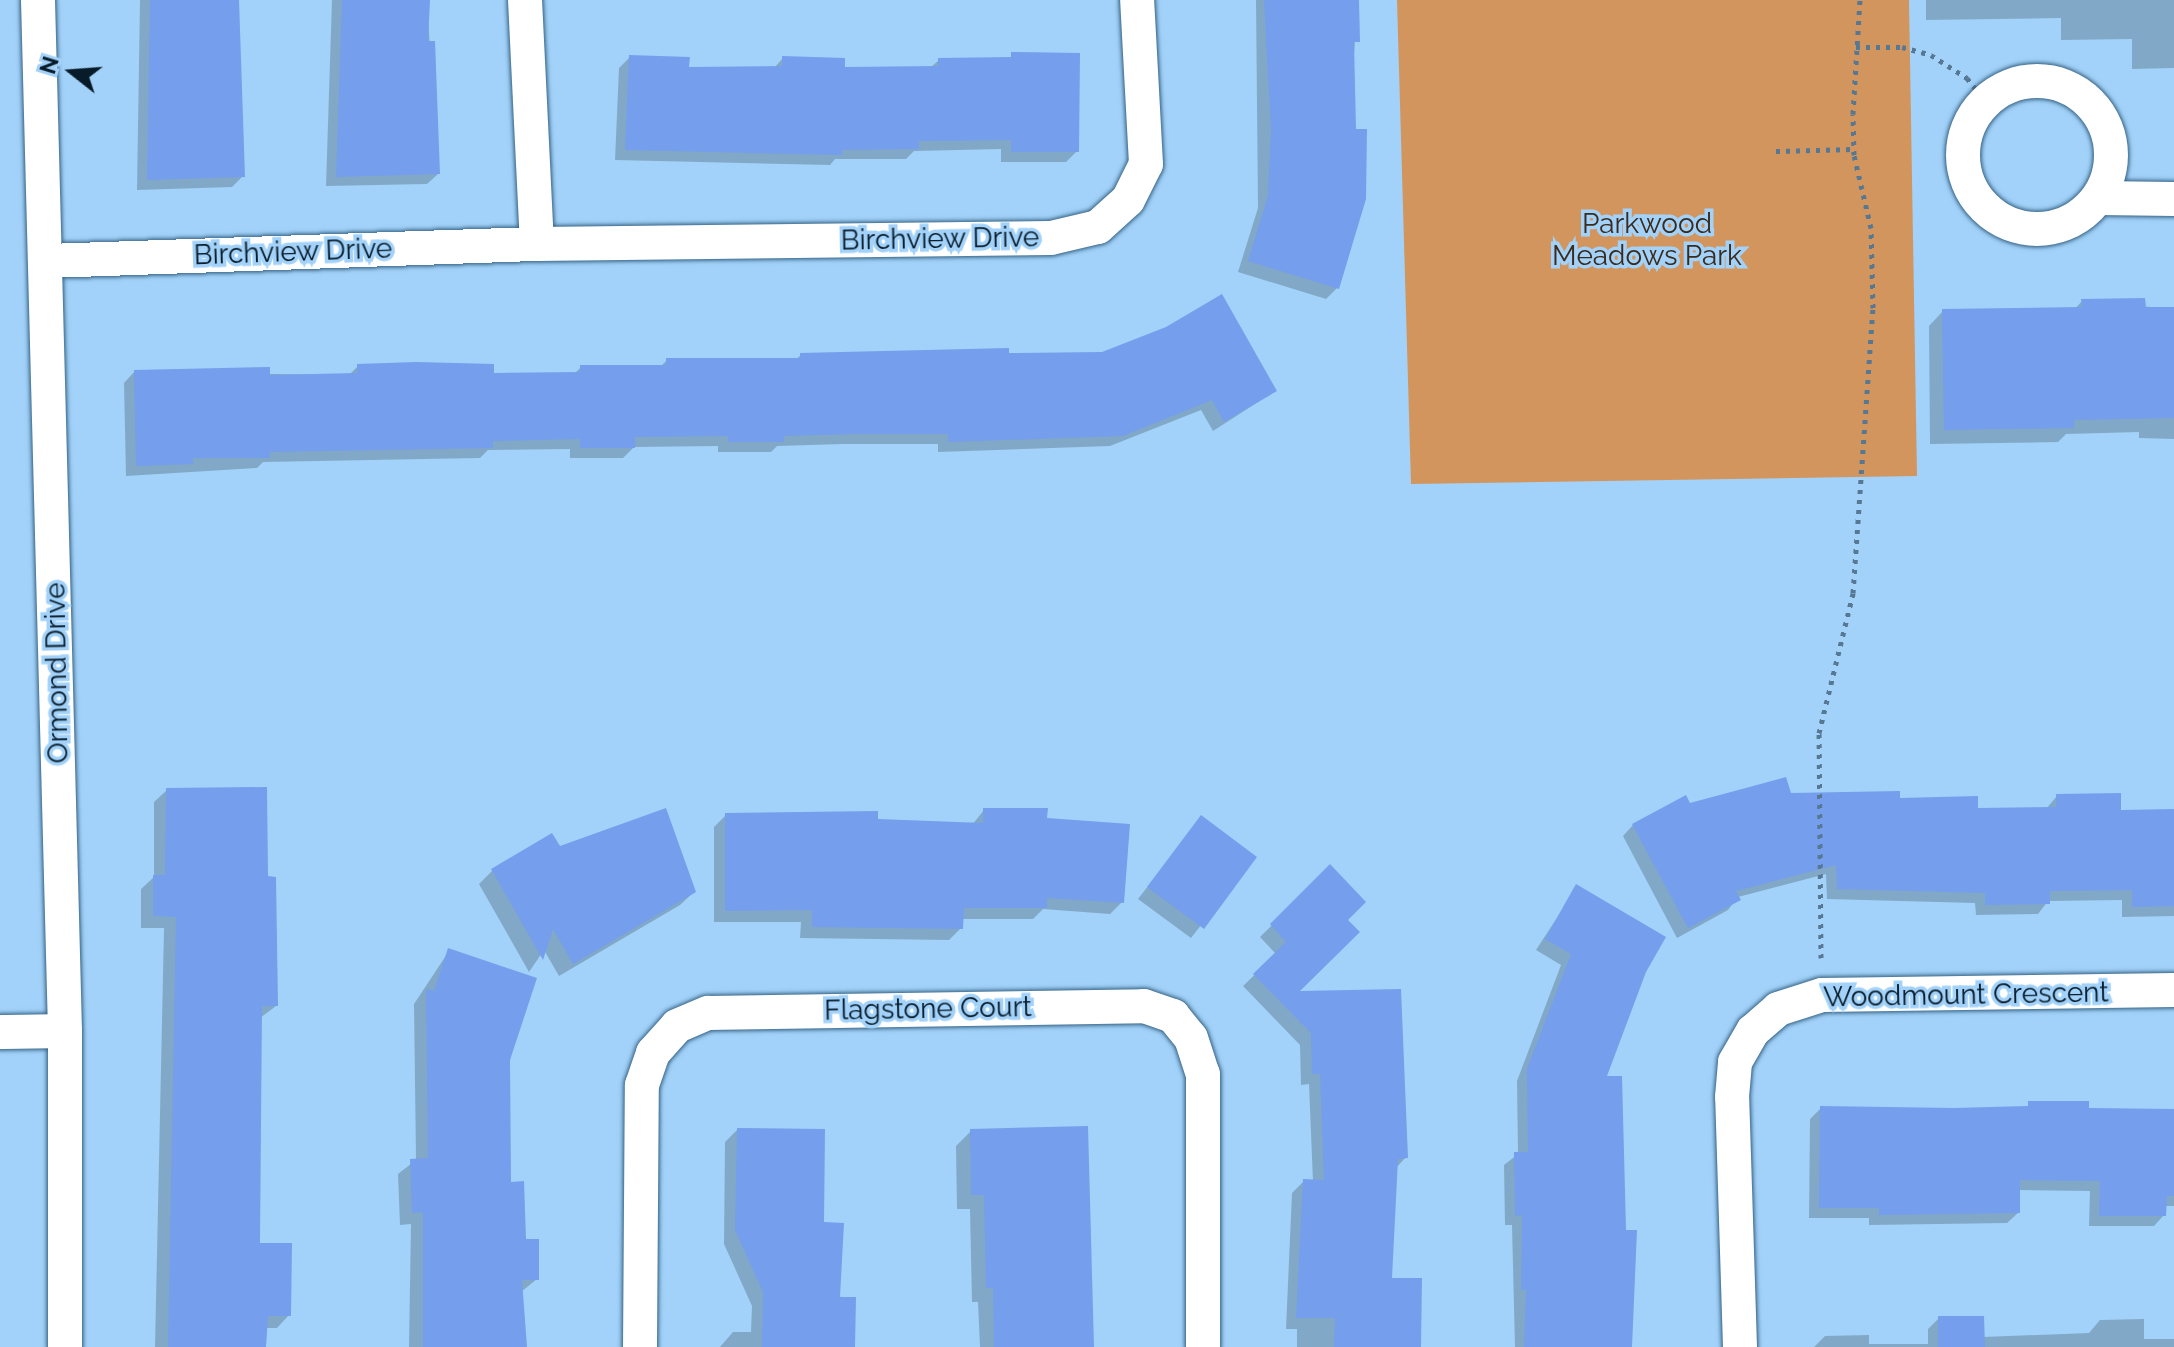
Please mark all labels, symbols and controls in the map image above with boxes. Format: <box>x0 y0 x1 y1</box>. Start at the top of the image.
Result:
north arrow <box>32 32 112 112</box>
text: N <box>34 53 64 77</box>
park label: Parkwood Meadows Park <box>1552 207 1742 273</box>
street label: Birchview Drive <box>840 220 1040 258</box>
street label: Birchview Drive <box>193 232 393 272</box>
street label: Ormond Drive <box>39 582 75 764</box>
street label: Woodmount Crescent <box>1823 976 2109 1014</box>
street label: Flagstone Court <box>824 990 1032 1028</box>

